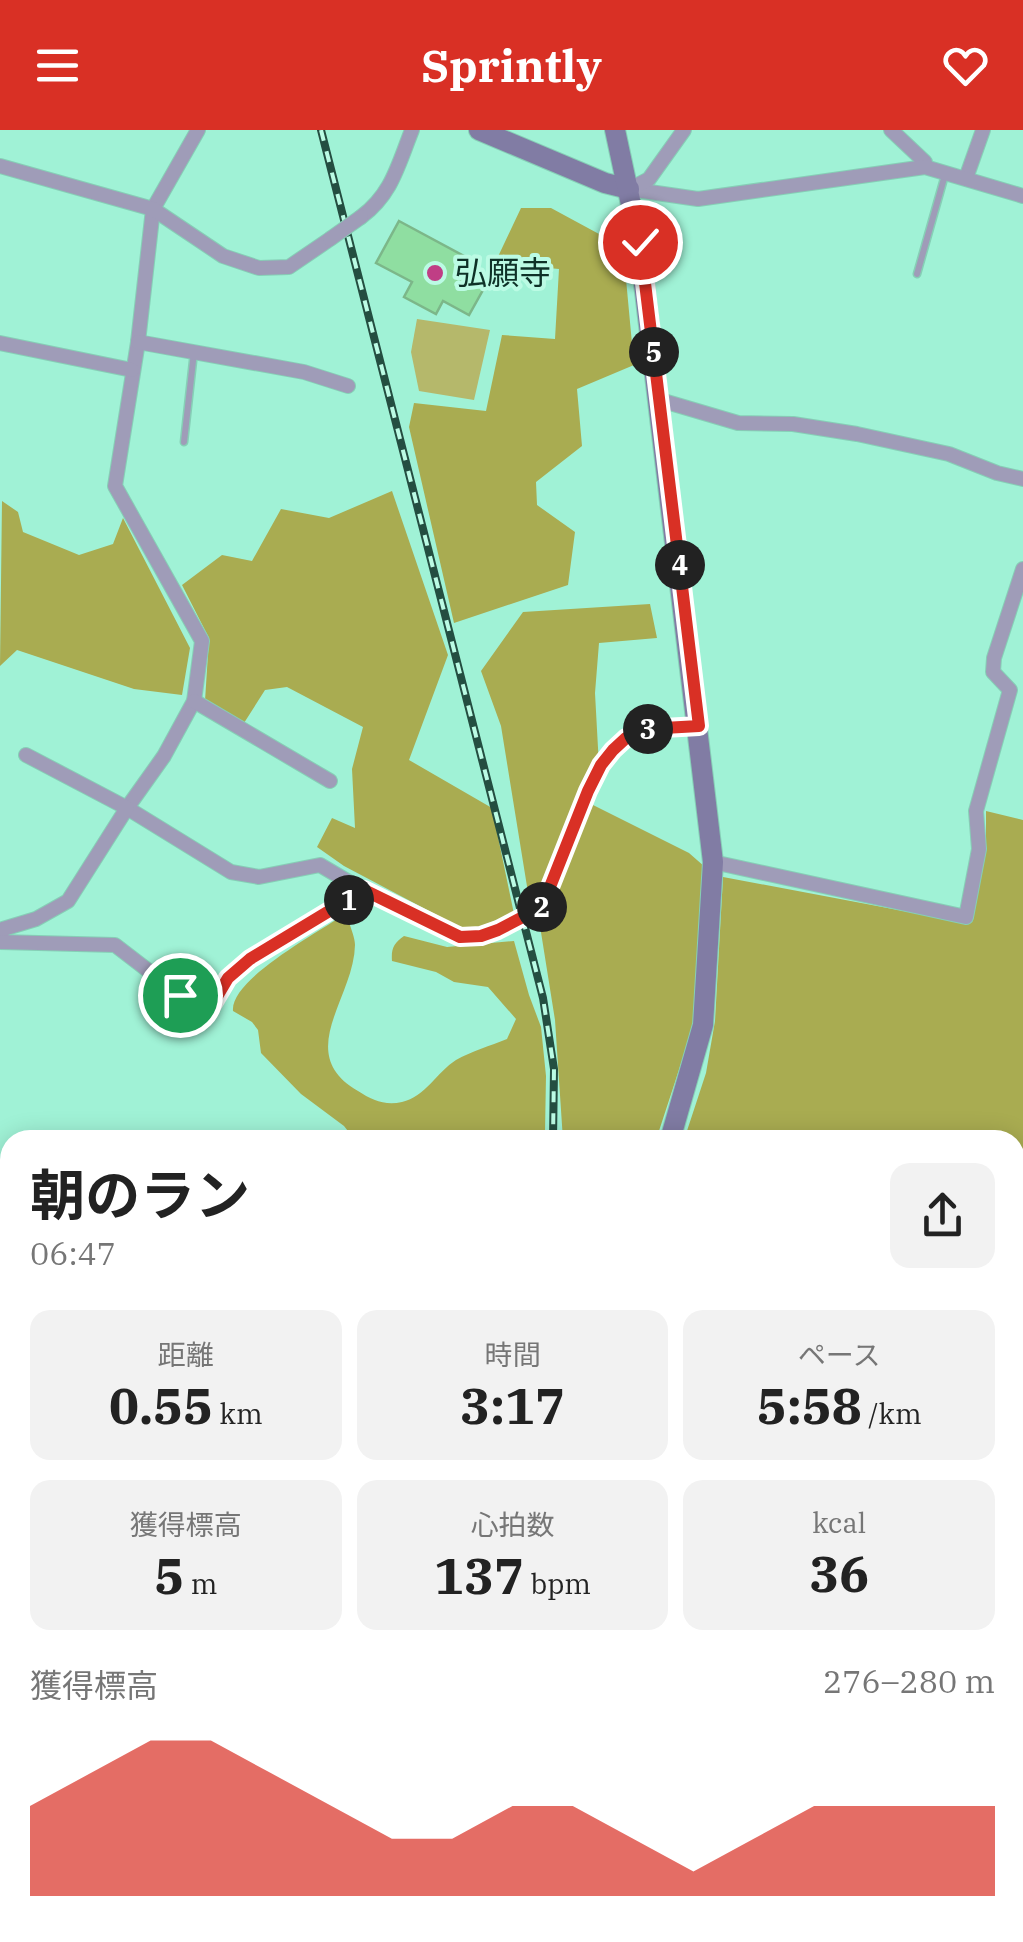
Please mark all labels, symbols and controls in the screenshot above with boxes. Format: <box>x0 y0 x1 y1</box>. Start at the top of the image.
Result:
text: Sprintly <box>421 36 602 94</box>
icon: menu <box>30 38 85 93</box>
icon: heart <box>938 38 993 93</box>
pin <box>598 200 683 285</box>
icon: check <box>613 215 668 270</box>
place label: 弘願寺 <box>455 251 551 293</box>
marker: 弘願寺 <box>424 262 446 284</box>
pin: 5 <box>629 327 679 377</box>
text: 5 <box>646 333 662 370</box>
pin: 4 <box>655 540 705 590</box>
text: 4 <box>672 546 688 583</box>
pin: 3 <box>623 704 673 754</box>
text: 3 <box>640 710 656 747</box>
pin: 1 <box>324 875 374 925</box>
text: 1 <box>341 881 357 918</box>
pin: 2 <box>517 882 567 932</box>
text: 2 <box>534 888 550 925</box>
pin <box>138 953 223 1038</box>
icon: arrive <box>153 968 208 1023</box>
text: 朝のラン <box>30 1159 250 1230</box>
button: share <box>890 1163 995 1268</box>
text: 06:47 <box>30 1232 116 1274</box>
text: 距離 <box>158 1336 214 1373</box>
text: 時間 <box>484 1336 541 1373</box>
text: ペース <box>798 1336 880 1373</box>
text: 0.55 <box>109 1373 213 1438</box>
text: 3:17 <box>460 1373 565 1438</box>
text: 5:58 <box>757 1373 862 1438</box>
text: km <box>213 1395 263 1432</box>
text: /km <box>862 1395 922 1432</box>
text: kcal <box>812 1504 866 1541</box>
text: 獲得標高 <box>130 1506 242 1543</box>
text: 心拍数 <box>470 1506 555 1543</box>
text: 36 <box>809 1541 869 1606</box>
text: 5 <box>154 1543 184 1608</box>
text: 137 <box>434 1543 524 1608</box>
text: m <box>184 1565 217 1602</box>
text: bpm <box>524 1565 591 1602</box>
text: 276–280 m <box>823 1660 995 1702</box>
text: 獲得標高 <box>30 1664 158 1706</box>

